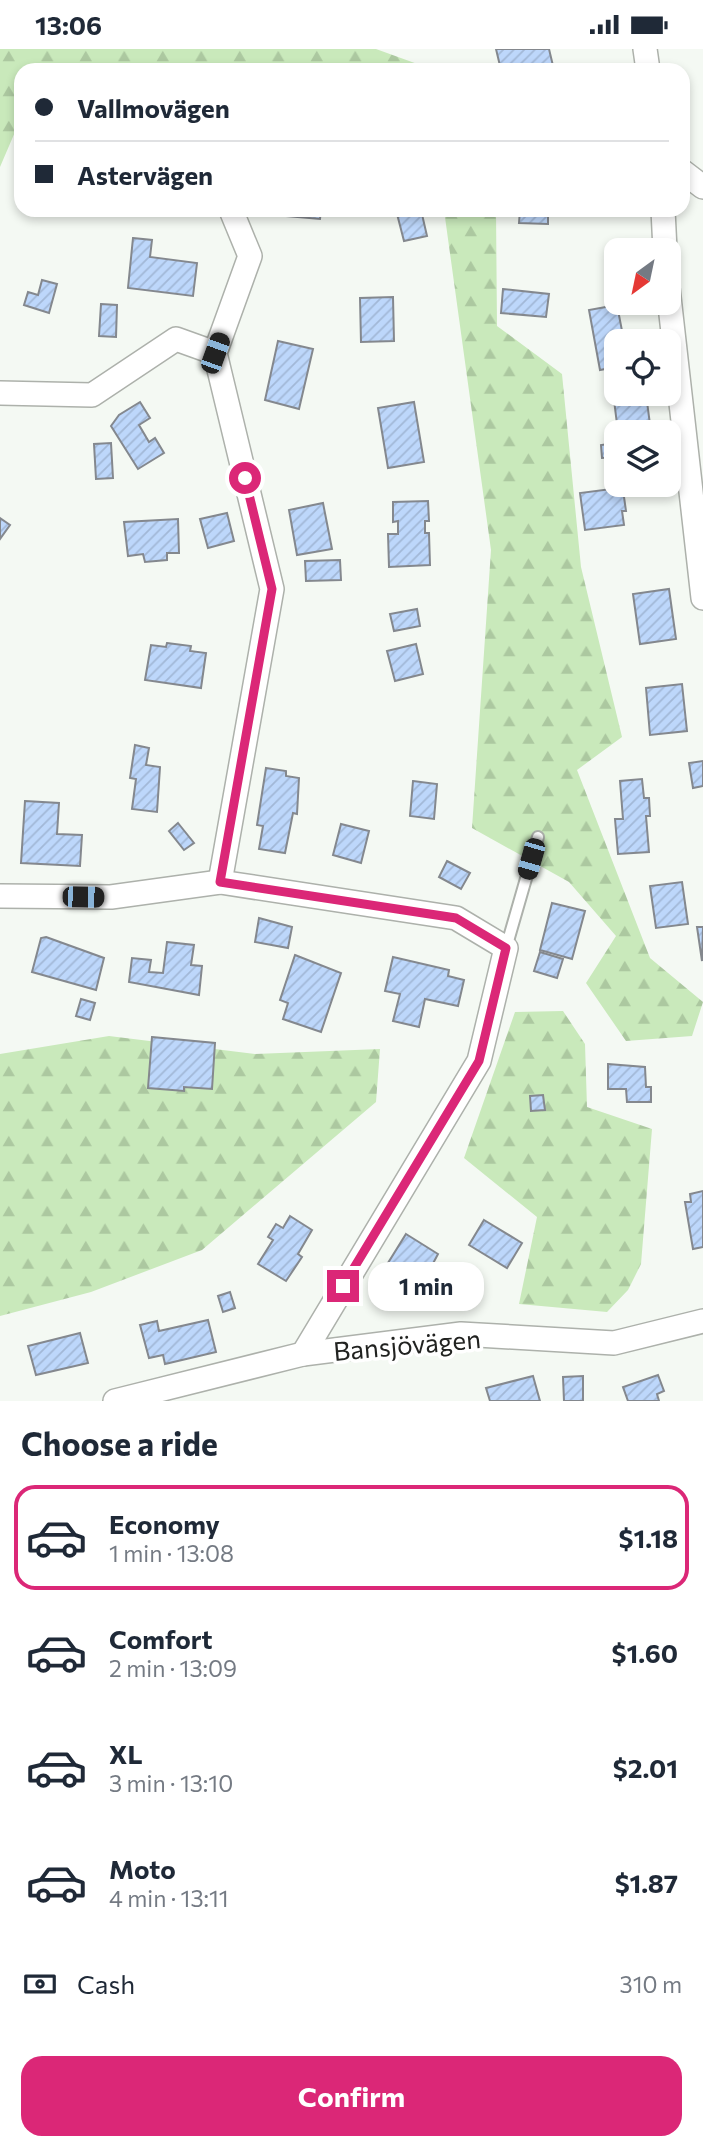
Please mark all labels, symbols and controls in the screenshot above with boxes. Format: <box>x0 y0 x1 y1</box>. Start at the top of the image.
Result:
text: 13:06 <box>35 9 102 40</box>
text: Vallmovägen <box>77 92 230 123</box>
text: Astervägen <box>77 159 213 190</box>
north arrow <box>604 238 681 315</box>
map controls <box>604 238 681 497</box>
button: locate <box>604 329 681 406</box>
car <box>198 330 233 376</box>
button: layers <box>604 420 681 497</box>
route start <box>229 462 261 494</box>
car <box>516 836 547 882</box>
car <box>62 886 105 908</box>
callout: 1 min <box>368 1261 483 1311</box>
route end <box>327 1270 359 1302</box>
text: 1 min <box>399 1272 453 1300</box>
street label: Bansjövägen <box>332 1322 482 1366</box>
text: Choose a ride <box>21 1423 218 1463</box>
icon: car <box>25 1506 88 1569</box>
text: Economy <box>109 1508 220 1539</box>
text: $1.18 <box>618 1522 678 1553</box>
text: 1 min · 13:08 <box>109 1539 234 1567</box>
icon: car <box>25 1621 88 1684</box>
text: Comfort <box>109 1623 212 1654</box>
text: $1.60 <box>611 1637 678 1668</box>
text: 2 min · 13:09 <box>109 1654 237 1682</box>
icon: car <box>25 1736 88 1799</box>
text: XL <box>109 1738 143 1769</box>
text: $2.01 <box>613 1752 678 1783</box>
text: 3 min · 13:10 <box>109 1769 233 1797</box>
icon: car <box>25 1851 88 1914</box>
text: Moto <box>109 1853 176 1884</box>
text: $1.87 <box>615 1867 678 1898</box>
text: 4 min · 13:11 <box>109 1884 229 1912</box>
icon: cash <box>21 1965 59 2003</box>
text: Cash <box>77 1968 135 1999</box>
text: 310 m <box>620 1970 682 1998</box>
button: Confirm <box>21 2056 682 2136</box>

